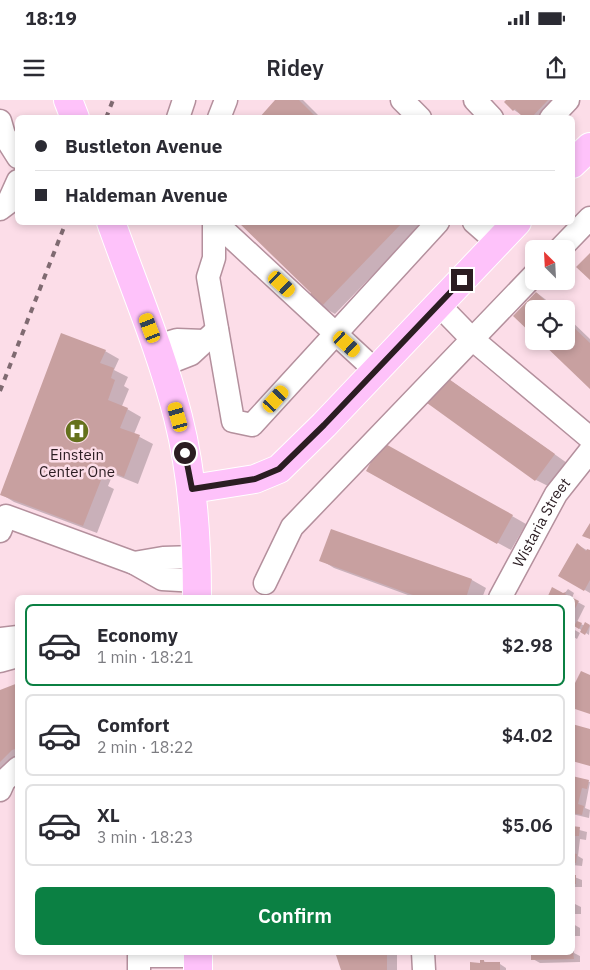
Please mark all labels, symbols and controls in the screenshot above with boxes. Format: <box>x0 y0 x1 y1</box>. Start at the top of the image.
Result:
text: 18:19 <box>25 6 77 30</box>
text: Ridey <box>266 53 324 82</box>
icon: menu <box>20 54 48 82</box>
icon: share <box>542 54 570 82</box>
text: Bustleton Avenue <box>65 134 222 158</box>
text: Haldeman Avenue <box>65 183 228 207</box>
north arrow <box>525 240 575 290</box>
map controls <box>525 240 575 350</box>
car <box>265 268 298 300</box>
route end <box>451 269 473 291</box>
button: locate <box>525 300 575 350</box>
car <box>137 311 162 345</box>
car <box>330 328 363 360</box>
car <box>260 383 291 415</box>
car <box>166 401 189 433</box>
hospital icon: Einstein Center One <box>64 418 90 444</box>
route start <box>174 442 196 464</box>
place label: Einstein Center One <box>39 445 115 481</box>
street label: Wistaria Street <box>508 474 574 570</box>
icon: car <box>37 623 82 668</box>
text: Economy <box>97 623 178 647</box>
text: $2.98 <box>502 633 553 657</box>
text: 1 min · 18:21 <box>97 647 193 667</box>
icon: car <box>37 713 82 758</box>
text: Comfort <box>97 713 170 737</box>
text: $4.02 <box>502 723 553 747</box>
text: 2 min · 18:22 <box>97 737 193 757</box>
icon: car <box>37 803 82 848</box>
text: XL <box>97 803 120 827</box>
text: $5.06 <box>502 813 553 837</box>
text: 3 min · 18:23 <box>97 827 193 847</box>
button: Confirm <box>35 887 555 945</box>

